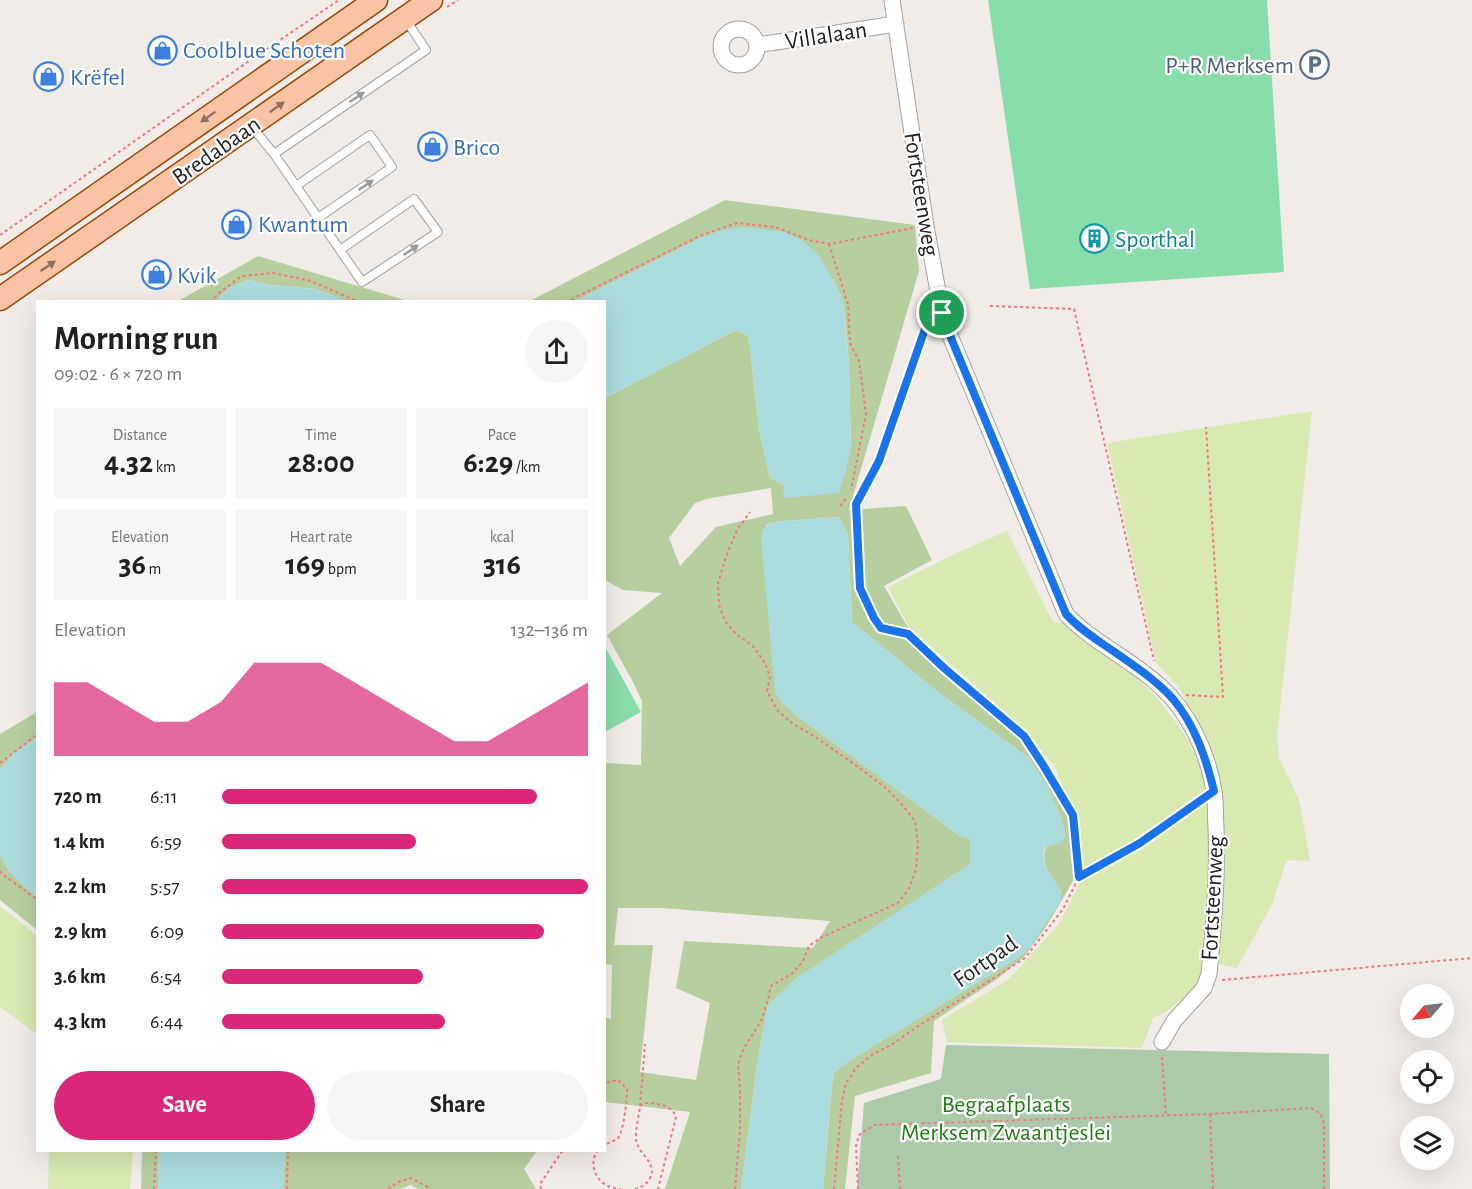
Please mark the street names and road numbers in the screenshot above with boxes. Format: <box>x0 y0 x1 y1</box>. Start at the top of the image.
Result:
street label: Villalaan <box>784 18 869 54</box>
street label: Bredabaan <box>168 112 265 190</box>
street label: Fortsteenweg <box>899 130 943 258</box>
street label: Fortsteenweg <box>1198 835 1228 961</box>
street label: Fortpad <box>949 931 1022 992</box>

